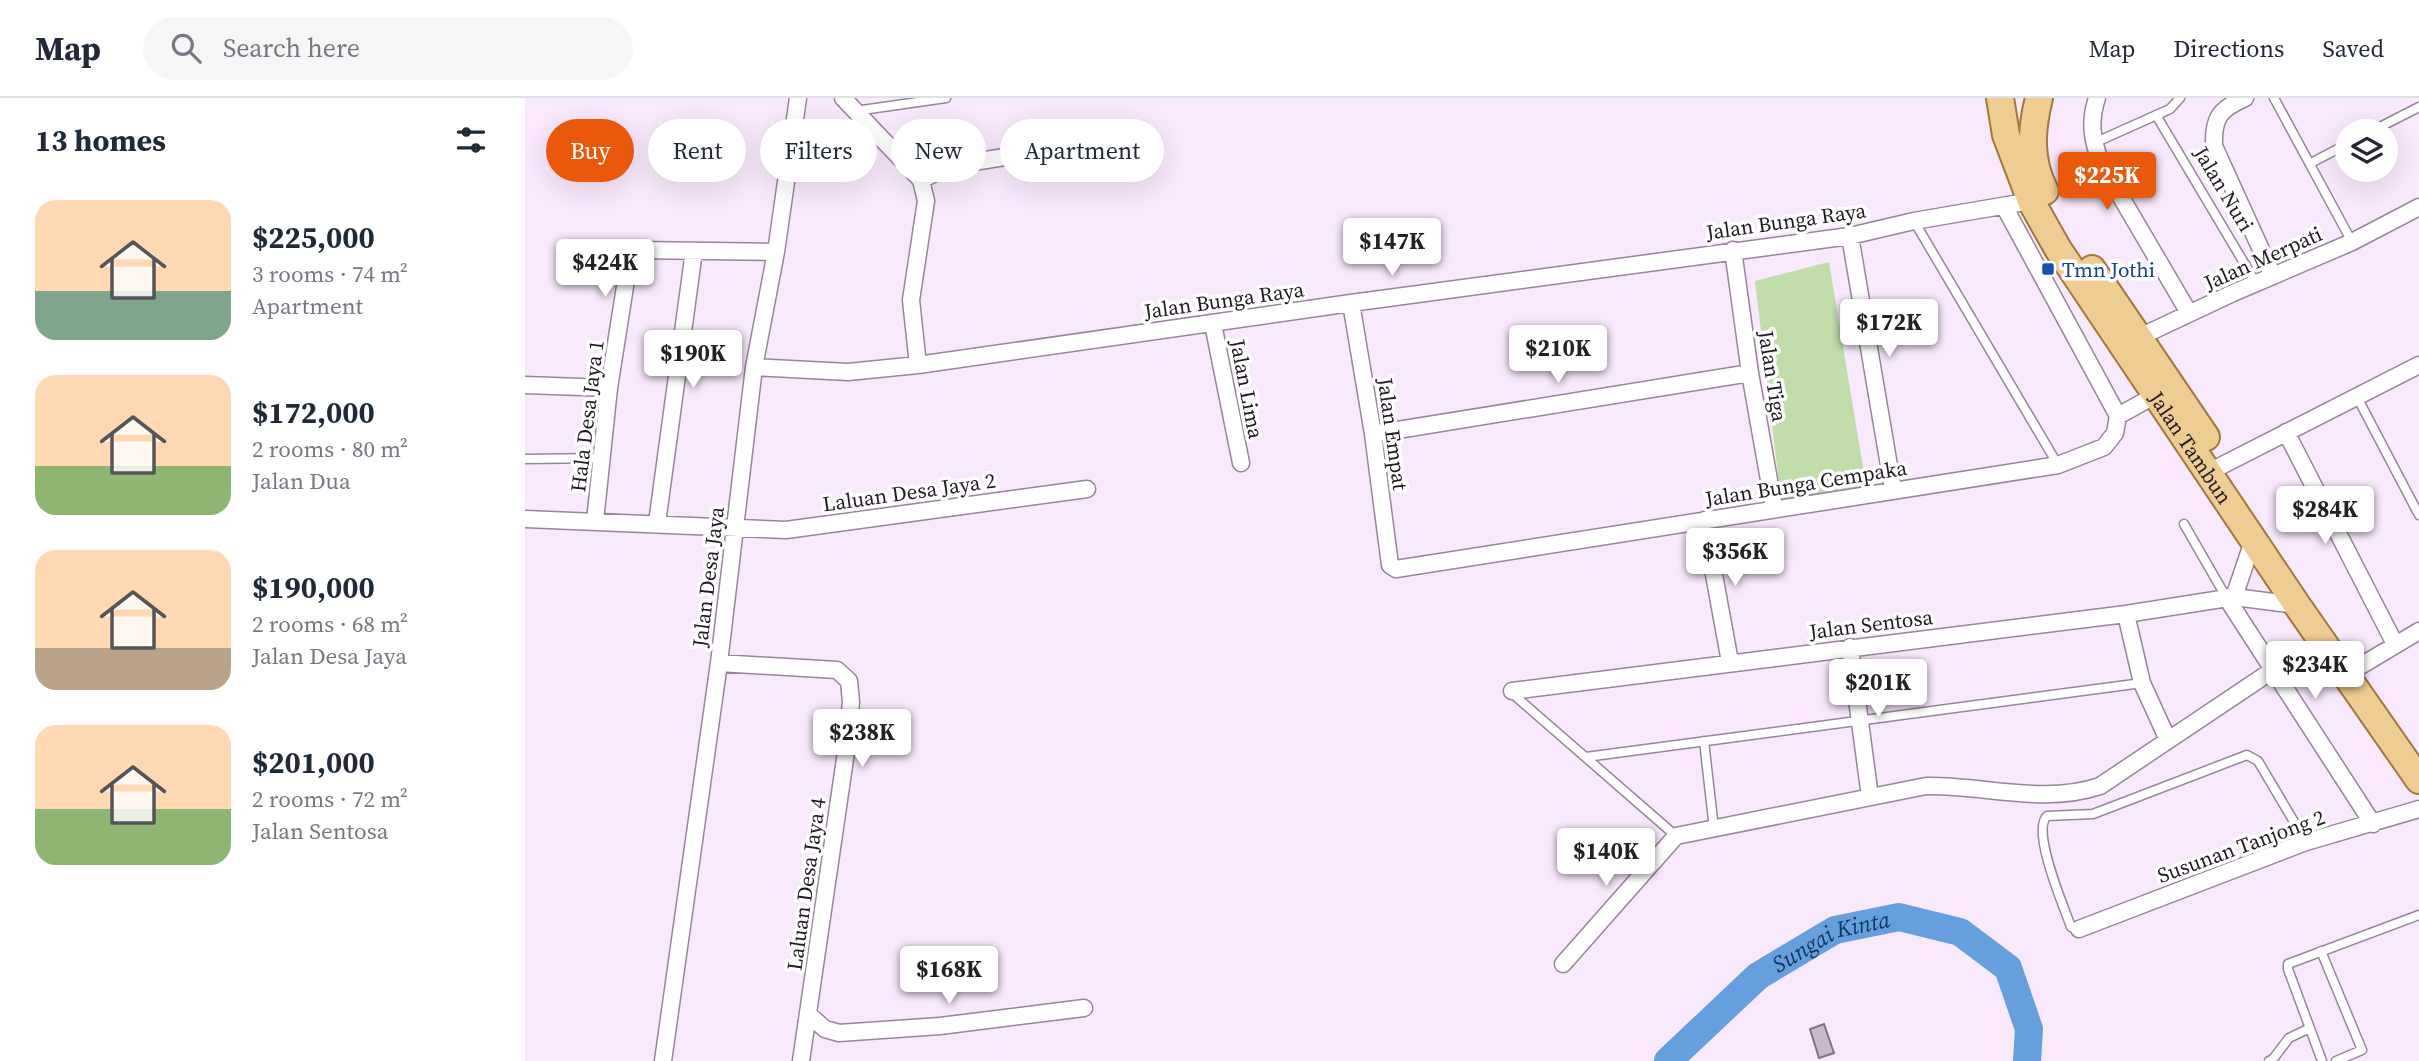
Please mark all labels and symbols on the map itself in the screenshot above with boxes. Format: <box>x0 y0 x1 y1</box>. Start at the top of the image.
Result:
street label: Jalan Nuri <box>2187 140 2261 237</box>
pin: $225K <box>2058 152 2156 212</box>
street label: Jalan Bunga Raya <box>1703 195 1868 247</box>
pin: $147K <box>1343 218 1441 278</box>
street label: Jalan Merpati <box>2198 219 2327 297</box>
pin: $424K <box>556 240 654 299</box>
place label: Tmn Jothi <box>2062 255 2155 284</box>
marker: Tmn Jothi <box>2040 261 2056 277</box>
street label: Jalan Bunga Raya <box>1141 274 1306 326</box>
pin: $172K <box>1840 300 1938 359</box>
pin: $210K <box>1509 326 1607 385</box>
street label: Jalan Tiga <box>1751 327 1795 424</box>
pin: $190K <box>644 330 742 390</box>
street label: Jalan Lima <box>1223 336 1271 441</box>
street label: Hala Desa Jaya 1 <box>563 338 611 494</box>
street label: Jalan Empat <box>1371 375 1415 492</box>
street label: Jalan Tambun <box>2142 384 2240 510</box>
street label: Jalan Bunga Cempaka <box>1702 453 1909 513</box>
street label: Laluan Desa Jaya 2 <box>821 466 997 518</box>
pin: $284K <box>2276 486 2374 546</box>
street label: Jalan Desa Jaya <box>685 505 731 650</box>
pin: $356K <box>1686 528 1784 588</box>
street label: Jalan Sentosa <box>1806 602 1935 646</box>
pin: $234K <box>2266 642 2364 701</box>
pin: $201K <box>1829 660 1927 719</box>
pin: $238K <box>813 710 911 769</box>
street label: Laluan Desa Jaya 4 <box>780 795 833 972</box>
street label: Susunan Tanjong 2 <box>2153 802 2329 890</box>
pin: $140K <box>1557 828 1655 888</box>
water label: Sungai Kinta <box>1766 903 1893 980</box>
pin: $168K <box>900 946 998 1006</box>

